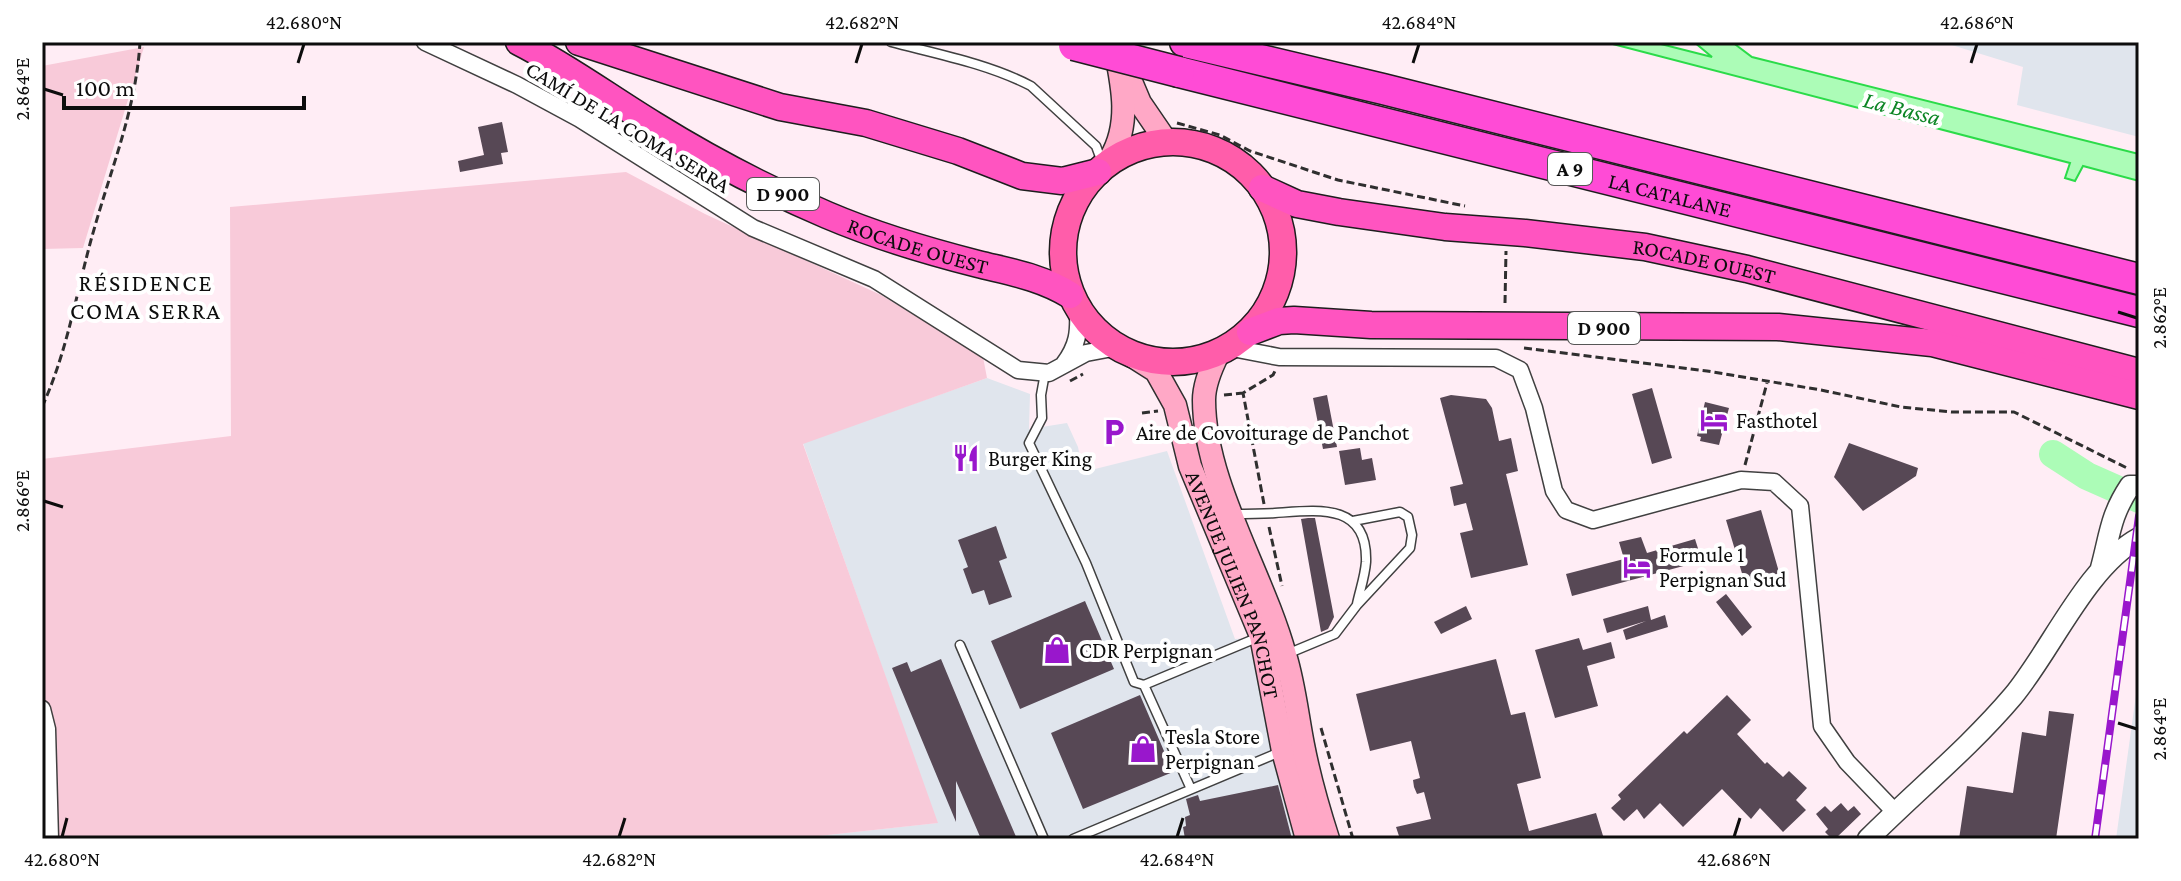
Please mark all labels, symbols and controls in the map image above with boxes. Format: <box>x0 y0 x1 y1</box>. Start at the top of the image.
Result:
text: 42.680°N <box>266 11 342 33</box>
text: 42.682°N <box>825 11 899 33</box>
text: 42.684°N <box>1381 11 1457 33</box>
text: 42.686°N <box>1940 11 2014 33</box>
street label: CAMÍ DE LA COMA SERRA <box>521 56 735 198</box>
text: 2.864°E <box>11 57 33 120</box>
scale bar <box>64 60 304 110</box>
text: 100 m <box>76 74 135 101</box>
water label: La Bassa <box>1861 85 1943 131</box>
road number: A 9 <box>1548 153 1592 185</box>
street label: LA CATALANE <box>1606 167 1734 222</box>
road number: D 900 <box>747 178 819 210</box>
street label: ROCADE OUEST <box>844 212 991 279</box>
street label: ROCADE OUEST <box>1631 233 1778 289</box>
district label: RÉSIDENCE COMA SERRA <box>70 269 222 324</box>
text: 2.862°E <box>2148 287 2170 349</box>
road number: D 900 <box>1568 312 1640 344</box>
hotel icon: Fasthotel <box>1699 405 1729 435</box>
place label: Fasthotel <box>1736 408 1818 433</box>
parking icon: Aire de Covoiturage de Panchot <box>1099 417 1129 447</box>
place label: Aire de Covoiturage de Panchot <box>1136 420 1410 445</box>
restaurant icon: Burger King <box>951 443 981 473</box>
place label: Burger King <box>988 446 1092 471</box>
street label: AVENUE JULIEN PANCHOT <box>1181 467 1285 701</box>
text: 2.866°E <box>11 470 33 532</box>
place label: Formule 1 Perpignan Sud <box>1659 542 1787 592</box>
hotel icon: Formule 1 Perpignan Sud <box>1622 552 1652 582</box>
shop icon: CDR Perpignan <box>1042 635 1072 665</box>
place label: CDR Perpignan <box>1079 638 1213 663</box>
text: 2.864°E <box>2148 697 2170 760</box>
place label: Tesla Store Perpignan <box>1165 724 1260 774</box>
shop icon: Tesla Store Perpignan <box>1128 734 1158 764</box>
text: 42.680°N <box>24 848 100 870</box>
text: 42.682°N <box>582 848 656 870</box>
text: 42.684°N <box>1139 848 1215 870</box>
text: 42.686°N <box>1697 848 1771 870</box>

